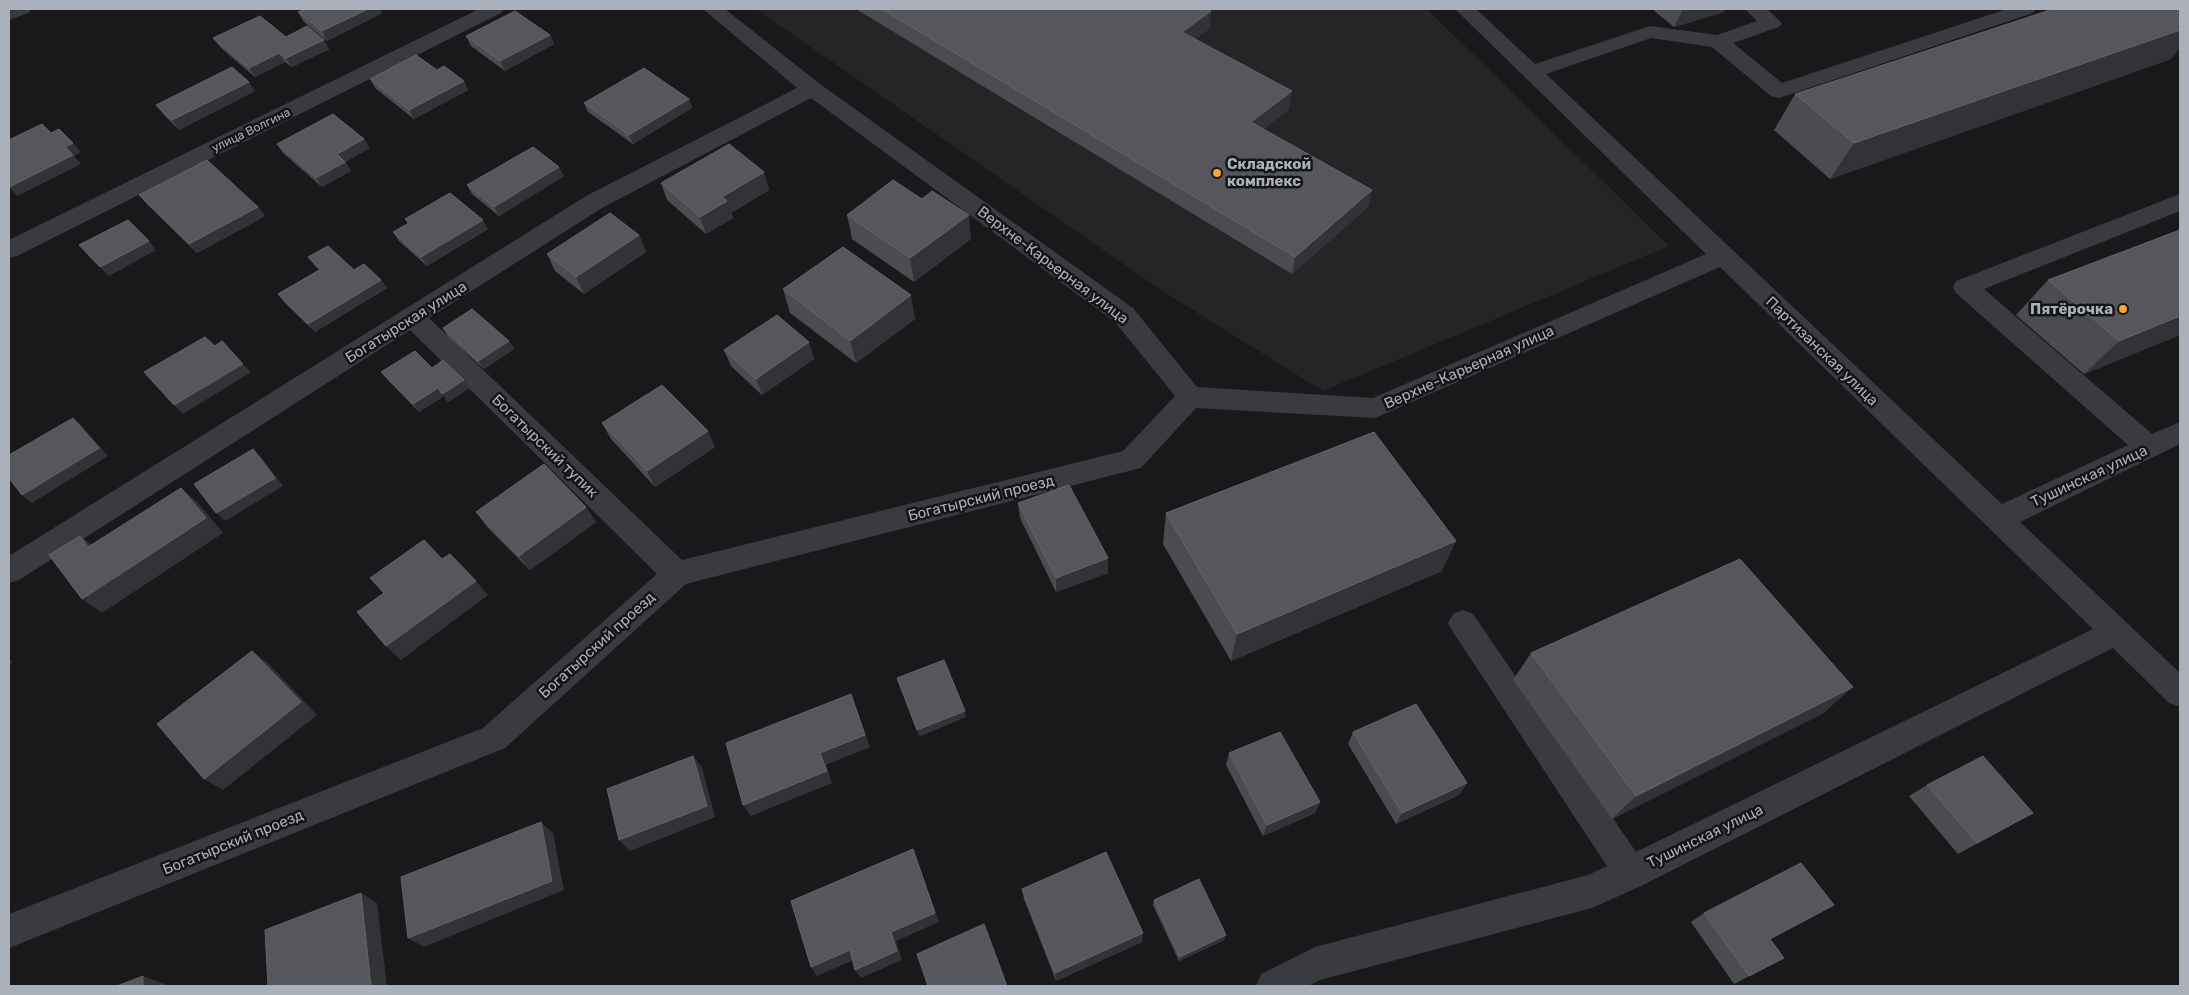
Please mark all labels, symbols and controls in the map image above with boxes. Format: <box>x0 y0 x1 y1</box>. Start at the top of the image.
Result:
street label: улица Волгина <box>209 105 293 155</box>
place label: Складской комплекс <box>1227 155 1311 190</box>
marker: Складской комплекс <box>1211 167 1223 179</box>
street label: Верхне-Карьерная улица <box>974 202 1132 328</box>
street label: Богатырская улица <box>342 277 470 367</box>
street label: Партизанская улица <box>1762 293 1882 409</box>
place label: Пятёрочка <box>2030 300 2113 318</box>
marker: Пятёрочка <box>2117 303 2129 315</box>
street label: Верхне-Карьерная улица <box>1381 321 1557 413</box>
street label: Богатырский тупик <box>488 391 602 501</box>
street label: Тушинская улица <box>2028 441 2150 511</box>
street label: Богатырский проезд <box>906 471 1056 525</box>
street label: Богатырский проезд <box>535 588 659 702</box>
street label: Тушинская улица <box>1644 800 1766 872</box>
street label: Богатырский проезд <box>160 806 306 878</box>

